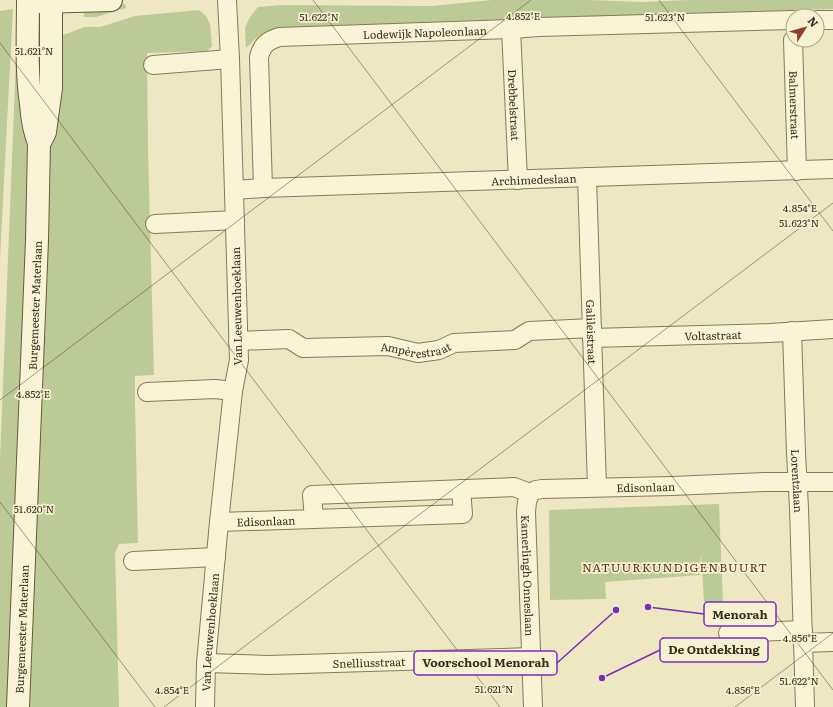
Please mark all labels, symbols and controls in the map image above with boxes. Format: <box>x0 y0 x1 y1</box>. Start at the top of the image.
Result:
text: 4.852°E <box>506 8 540 23</box>
north arrow <box>785 8 825 48</box>
text: 51.622°N <box>299 9 339 24</box>
text: 51.623°N <box>645 9 685 24</box>
text: N <box>805 13 823 30</box>
street label: Lodewijk Napoleonlaan <box>363 22 487 42</box>
text: 51.621°N <box>15 43 53 58</box>
street label: Drebbelstraat <box>505 69 524 142</box>
street label: Balmerstraat <box>786 70 804 140</box>
street label: Archimedeslaan <box>491 170 577 188</box>
text: 4.854°E <box>783 200 817 215</box>
text: 51.623°N <box>779 215 819 230</box>
street label: Burgemeester Materlaan <box>24 240 45 370</box>
street label: Van Leeuwenhoeklaan <box>227 247 245 365</box>
street label: Galileistraat <box>583 299 601 365</box>
street label: Voltastraat <box>684 326 742 343</box>
street label: Ampèrestraat <box>380 337 454 361</box>
text: 4.852°E <box>16 386 50 401</box>
street label: Lorentzlaan <box>788 449 807 513</box>
street label: Edisonlaan <box>616 478 675 495</box>
text: 51.620°N <box>14 501 54 516</box>
street label: Edisonlaan <box>236 512 296 529</box>
street label: Kamerlingh Onneslaan <box>518 514 538 636</box>
district label: NATUURKUNDIGENBUURT <box>582 558 768 576</box>
street label: Burgemeester Materlaan <box>11 564 32 694</box>
street label: Van Leeuwenhoeklaan <box>197 572 222 692</box>
callout: Menorah <box>704 602 776 626</box>
text: Menorah <box>712 605 768 623</box>
text: 4.856°E <box>783 630 817 645</box>
callout: De Ontdekking <box>660 638 768 662</box>
text: De Ontdekking <box>668 640 761 658</box>
callout: Voorschool Menorah <box>414 651 557 675</box>
street label: Snelliusstraat <box>332 653 406 671</box>
text: Voorschool Menorah <box>422 653 550 671</box>
text: 51.622°N <box>779 673 819 688</box>
text: 51.621°N <box>475 681 513 696</box>
text: 4.854°E <box>155 682 189 697</box>
text: 4.856°E <box>726 682 760 697</box>

